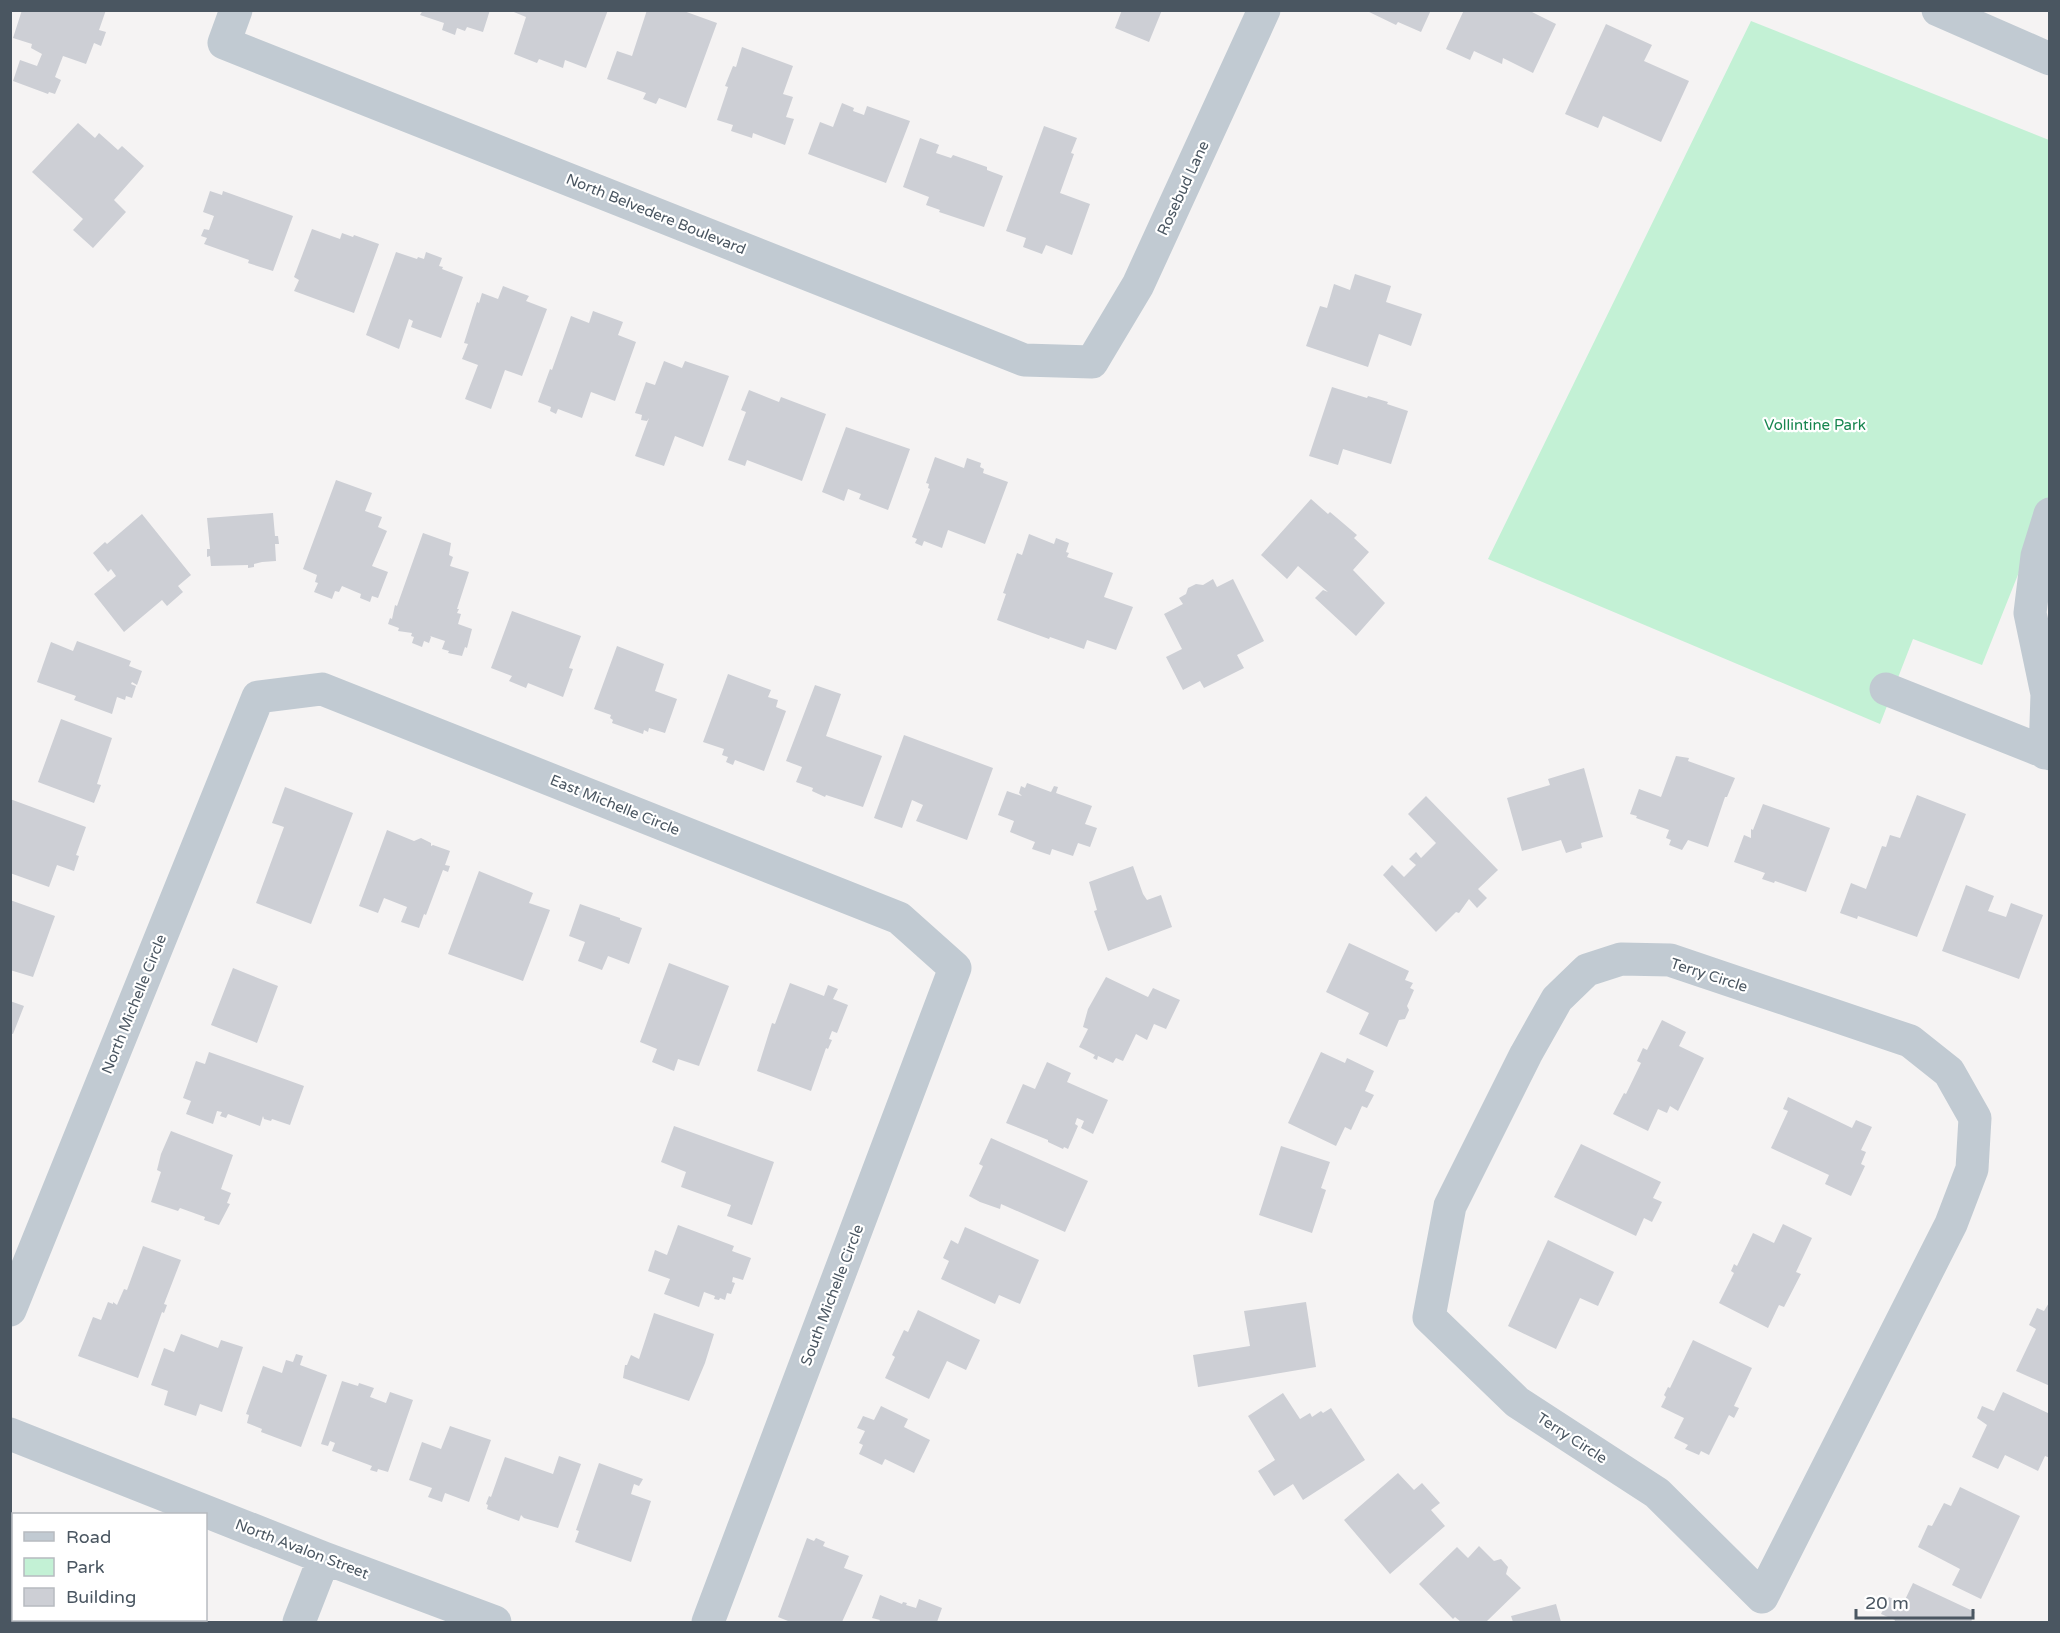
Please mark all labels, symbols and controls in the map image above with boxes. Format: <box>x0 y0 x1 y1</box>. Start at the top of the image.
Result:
street label: Rosebud Lane <box>1153 138 1213 238</box>
street label: North Belvedere Boulevard <box>564 170 748 258</box>
park label: Vollintine Park <box>1764 416 1866 434</box>
street label: East Michelle Circle <box>548 771 682 839</box>
street label: North Michelle Circle <box>98 932 170 1076</box>
street label: Terry Circle <box>1668 954 1750 996</box>
street label: South Michelle Circle <box>797 1222 867 1368</box>
street label: Terry Circle <box>1534 1409 1610 1467</box>
legend <box>12 1513 207 1621</box>
street label: North Avalon Street <box>233 1515 371 1583</box>
text: Road <box>66 1526 111 1548</box>
text: Park <box>66 1556 105 1578</box>
scale bar <box>1856 1582 1973 1620</box>
text: Building <box>66 1586 136 1608</box>
text: 20 m <box>1865 1592 1909 1614</box>

